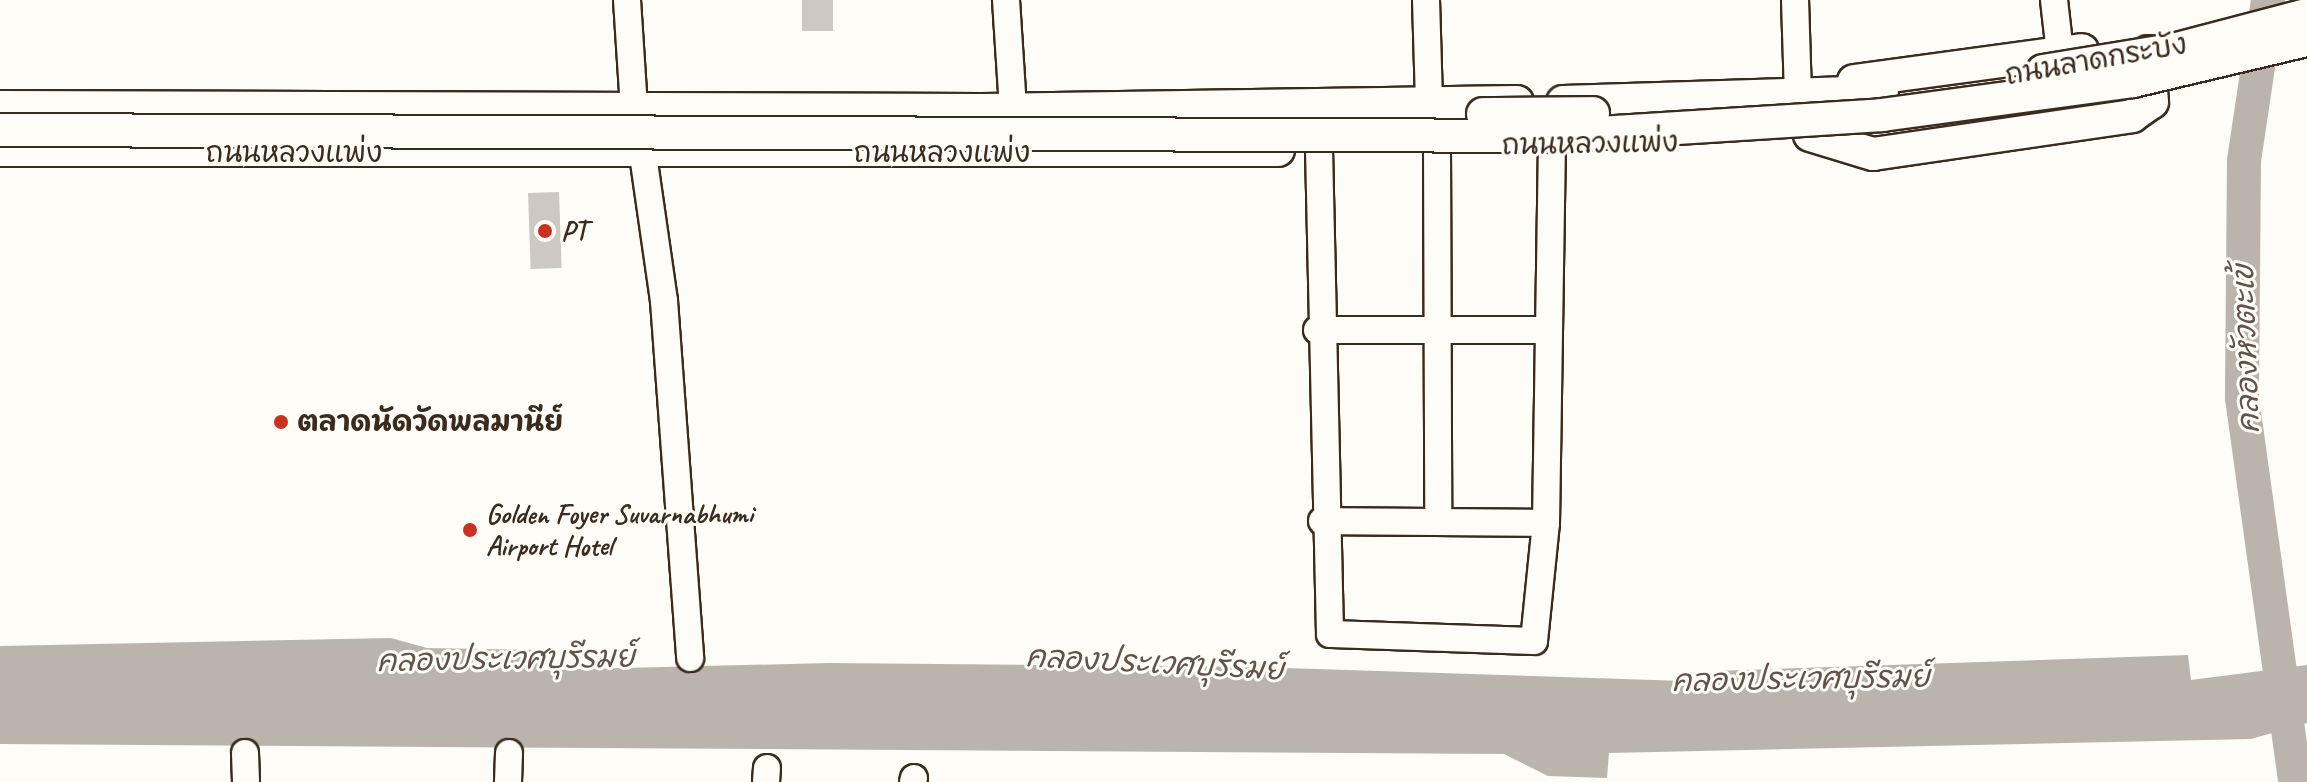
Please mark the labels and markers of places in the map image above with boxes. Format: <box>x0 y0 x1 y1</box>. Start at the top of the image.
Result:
place label: PT <box>561 214 587 248</box>
marker: PT <box>536 222 554 240</box>
place label: ตลาดนัดวัดพลมานีย์ <box>297 405 563 439</box>
marker: ตลาดนัดวัดพลมานีย์ <box>272 413 290 431</box>
place label: Golden Foyer Suvarnabhumi Airport Hotel <box>486 497 750 563</box>
marker: Golden Foyer Suvarnabhumi Airport Hotel <box>461 521 479 539</box>

